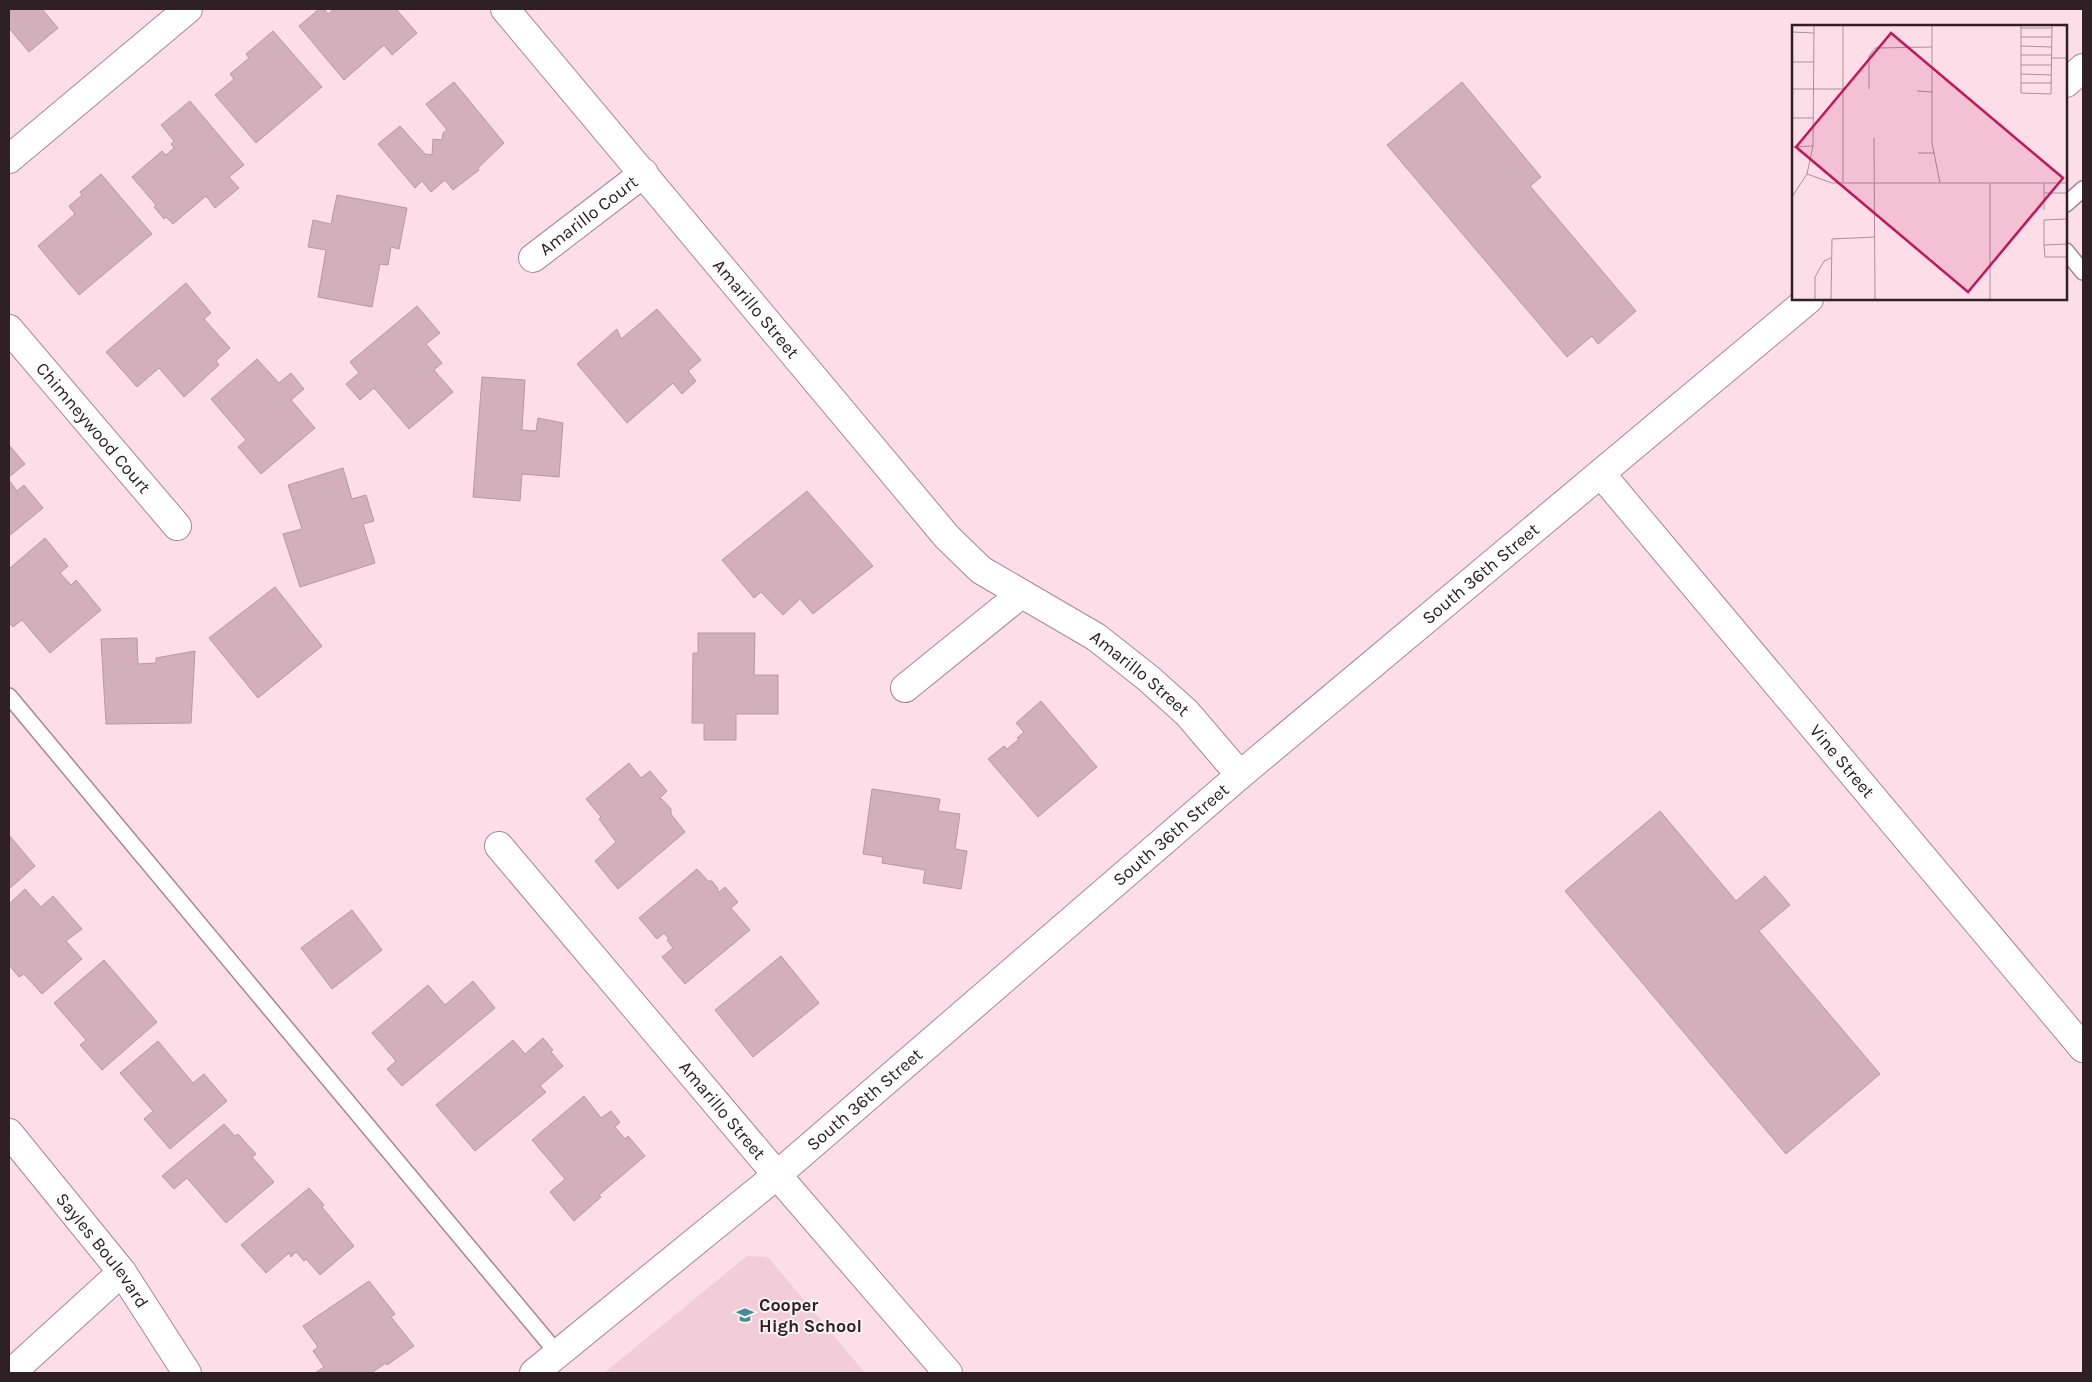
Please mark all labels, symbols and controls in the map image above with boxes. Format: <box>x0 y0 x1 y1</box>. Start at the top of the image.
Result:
inset map <box>1792 25 2067 300</box>
street label: Amarillo Court <box>535 171 642 260</box>
street label: Amarillo Street <box>708 255 804 363</box>
street label: Chimneywood Court <box>31 358 156 498</box>
street label: South 36th Street <box>1418 518 1544 629</box>
street label: Amarillo Street <box>1086 626 1194 721</box>
street label: Vine Street <box>1805 720 1879 803</box>
street label: South 36th Street <box>1108 779 1233 891</box>
street label: South 36th Street <box>802 1043 927 1155</box>
street label: Amarillo Street <box>674 1056 770 1164</box>
street label: Sayles Boulevard <box>51 1188 153 1312</box>
place label: Cooper High School <box>759 1294 862 1337</box>
school or university icon: Cooper High School <box>735 1305 755 1325</box>

